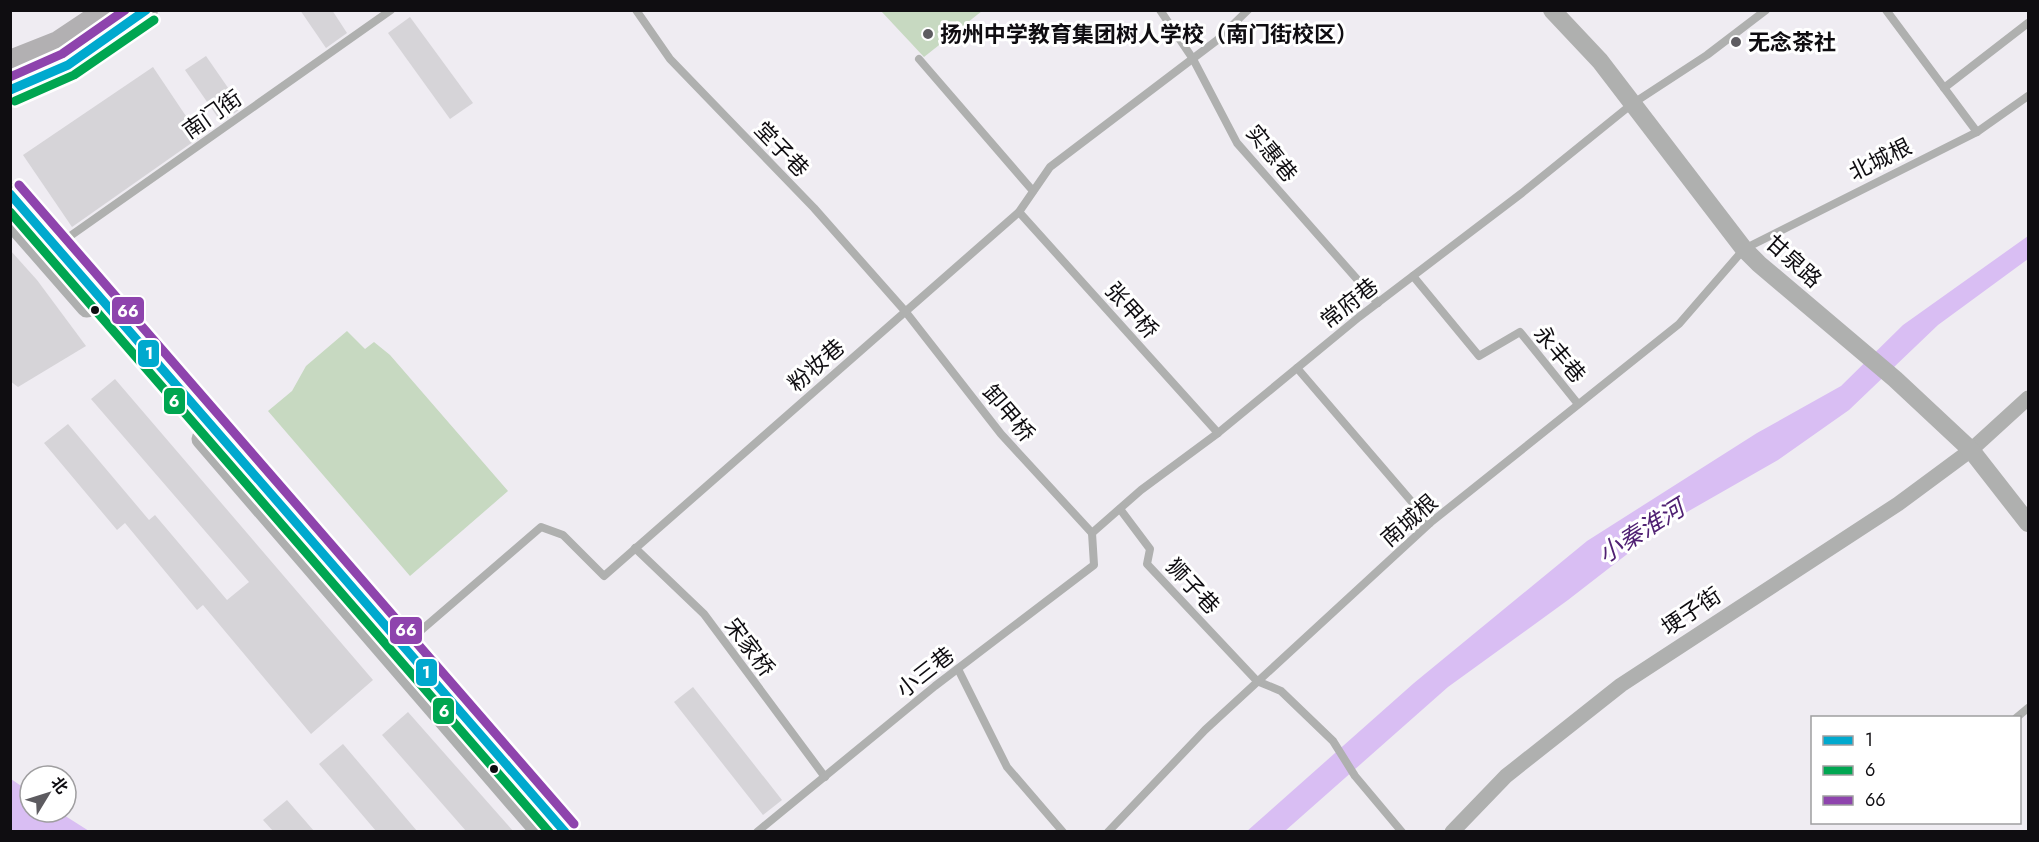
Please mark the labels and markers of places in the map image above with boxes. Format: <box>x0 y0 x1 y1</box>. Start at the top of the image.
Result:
place label: 扬州中学教育集团树人学校（南门街校区） <box>940 18 1358 50</box>
place label: 无念茶社 <box>1748 26 1836 58</box>
marker: 扬州中学教育集团树人学校（南门街校区） <box>921 27 935 41</box>
marker: 无念茶社 <box>1729 35 1743 49</box>
unlabelled marker <box>89 304 101 316</box>
unlabelled marker <box>488 763 500 775</box>

